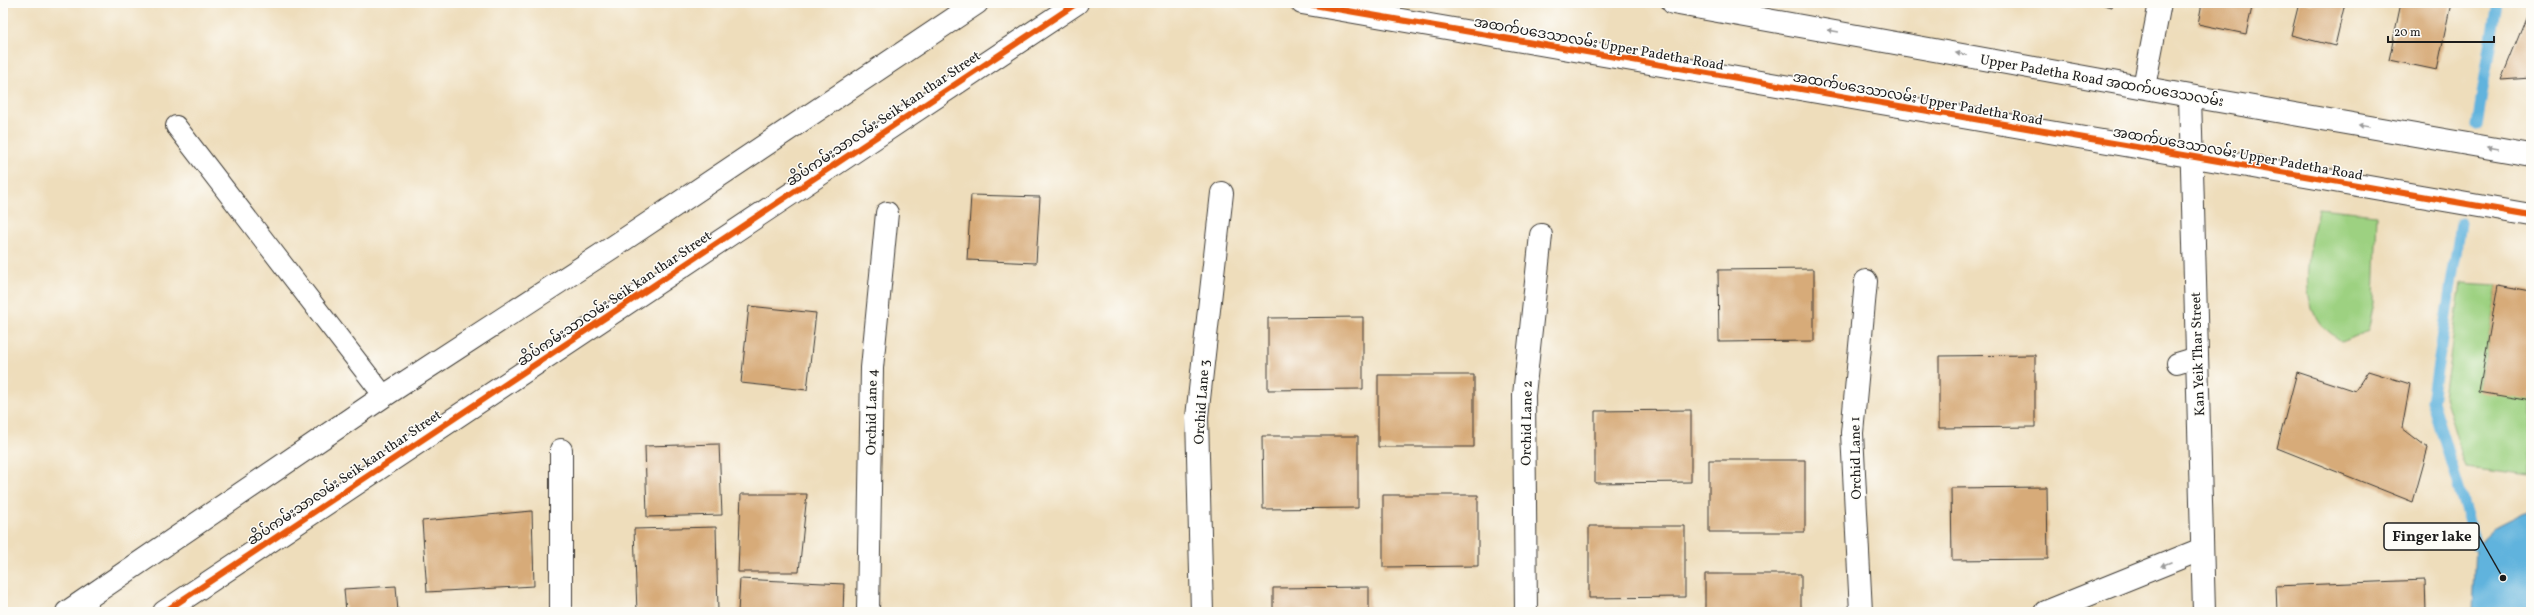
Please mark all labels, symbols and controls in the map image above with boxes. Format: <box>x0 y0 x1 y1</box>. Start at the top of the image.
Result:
street label: အထက်ပဒေသာလမ်း Upper Padetha Road <box>1472 11 1726 76</box>
scale bar <box>2388 18 2494 44</box>
text: 20 m <box>2394 25 2421 41</box>
one-way arrow <box>1827 28 1839 34</box>
street label: ဆိပ်ကမ်းသာလမ်း Seik kan thar Street <box>782 45 985 192</box>
street label: Upper Padetha Road အထက်ပဒေသလမ်း <box>1978 49 2225 112</box>
one-way arrow <box>1955 51 1967 57</box>
street label: အထက်ပဒေသာလမ်း Upper Padetha Road <box>1791 66 2045 131</box>
street label: အထက်ပဒေသာလမ်း Upper Padetha Road <box>2111 121 2365 186</box>
one-way arrow <box>2358 123 2371 129</box>
one-way arrow <box>2486 145 2499 151</box>
street label: ဆိပ်ကမ်းသာလမ်း Seik kan thar Street <box>513 225 716 372</box>
street label: Kan Yeik Thar Street <box>2187 291 2210 416</box>
street label: Orchid Lane 3 <box>1190 359 1215 445</box>
street label: Orchid Lane 4 <box>862 369 883 455</box>
street label: Orchid Lane 2 <box>1517 380 1538 466</box>
street label: ဆိပ်ကမ်းသာလမ်း Seik kan thar Street <box>243 404 446 551</box>
street label: Orchid Lane 1 <box>1846 416 1867 500</box>
callout: Finger lake <box>2384 523 2479 550</box>
text: Finger lake <box>2392 527 2472 548</box>
one-way arrow <box>2160 561 2171 567</box>

